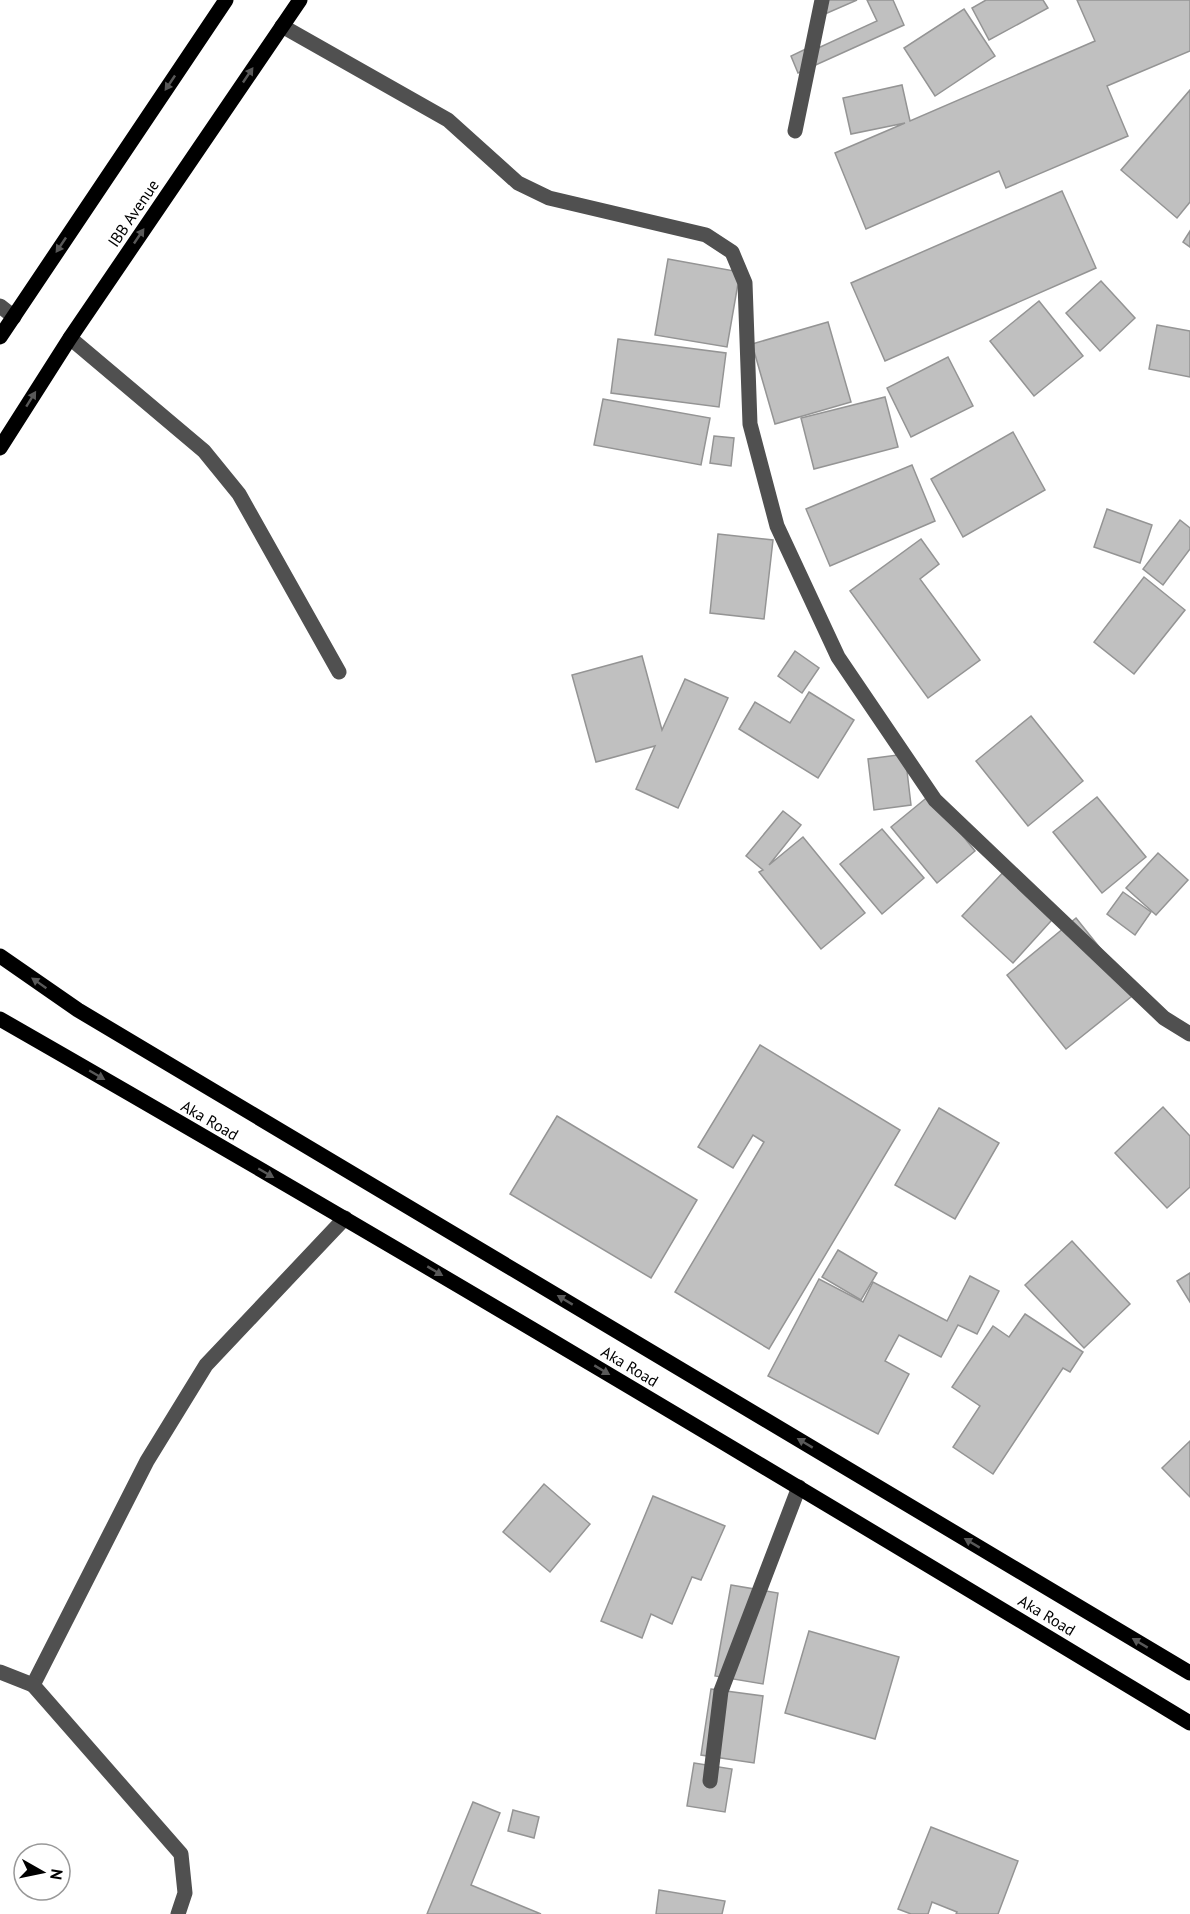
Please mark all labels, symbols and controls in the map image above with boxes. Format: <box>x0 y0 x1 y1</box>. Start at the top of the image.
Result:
one-way arrow <box>243 67 254 83</box>
one-way arrow <box>164 75 175 91</box>
street label: IBB Avenue <box>103 175 163 251</box>
one-way arrow <box>133 229 145 245</box>
one-way arrow <box>56 237 67 254</box>
one-way arrow <box>26 391 37 407</box>
one-way arrow <box>31 978 47 989</box>
one-way arrow <box>89 1070 105 1081</box>
street label: Aka Road <box>178 1096 242 1144</box>
one-way arrow <box>258 1167 274 1178</box>
one-way arrow <box>427 1266 444 1276</box>
one-way arrow <box>557 1295 573 1306</box>
street label: Aka Road <box>598 1341 662 1391</box>
one-way arrow <box>594 1365 610 1376</box>
one-way arrow <box>796 1438 813 1448</box>
one-way arrow <box>963 1538 980 1548</box>
street label: Aka Road <box>1015 1590 1079 1640</box>
one-way arrow <box>1132 1637 1148 1648</box>
north arrow <box>12 1842 72 1902</box>
text: N <box>46 1868 68 1881</box>

